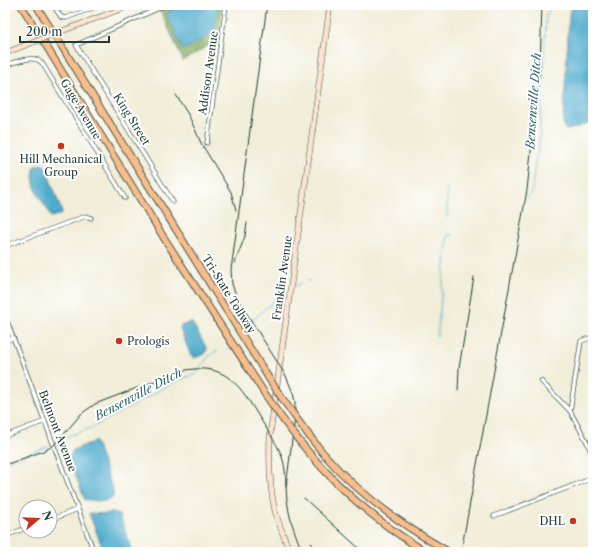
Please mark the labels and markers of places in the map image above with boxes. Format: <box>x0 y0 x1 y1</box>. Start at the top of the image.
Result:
marker: Hill Mechanical Group <box>56 141 66 151</box>
place label: Hill Mechanical Group <box>20 152 103 179</box>
place label: Prologis <box>127 334 170 348</box>
marker: Prologis <box>114 336 124 346</box>
place label: DHL <box>540 514 566 528</box>
marker: DHL <box>568 516 578 526</box>

